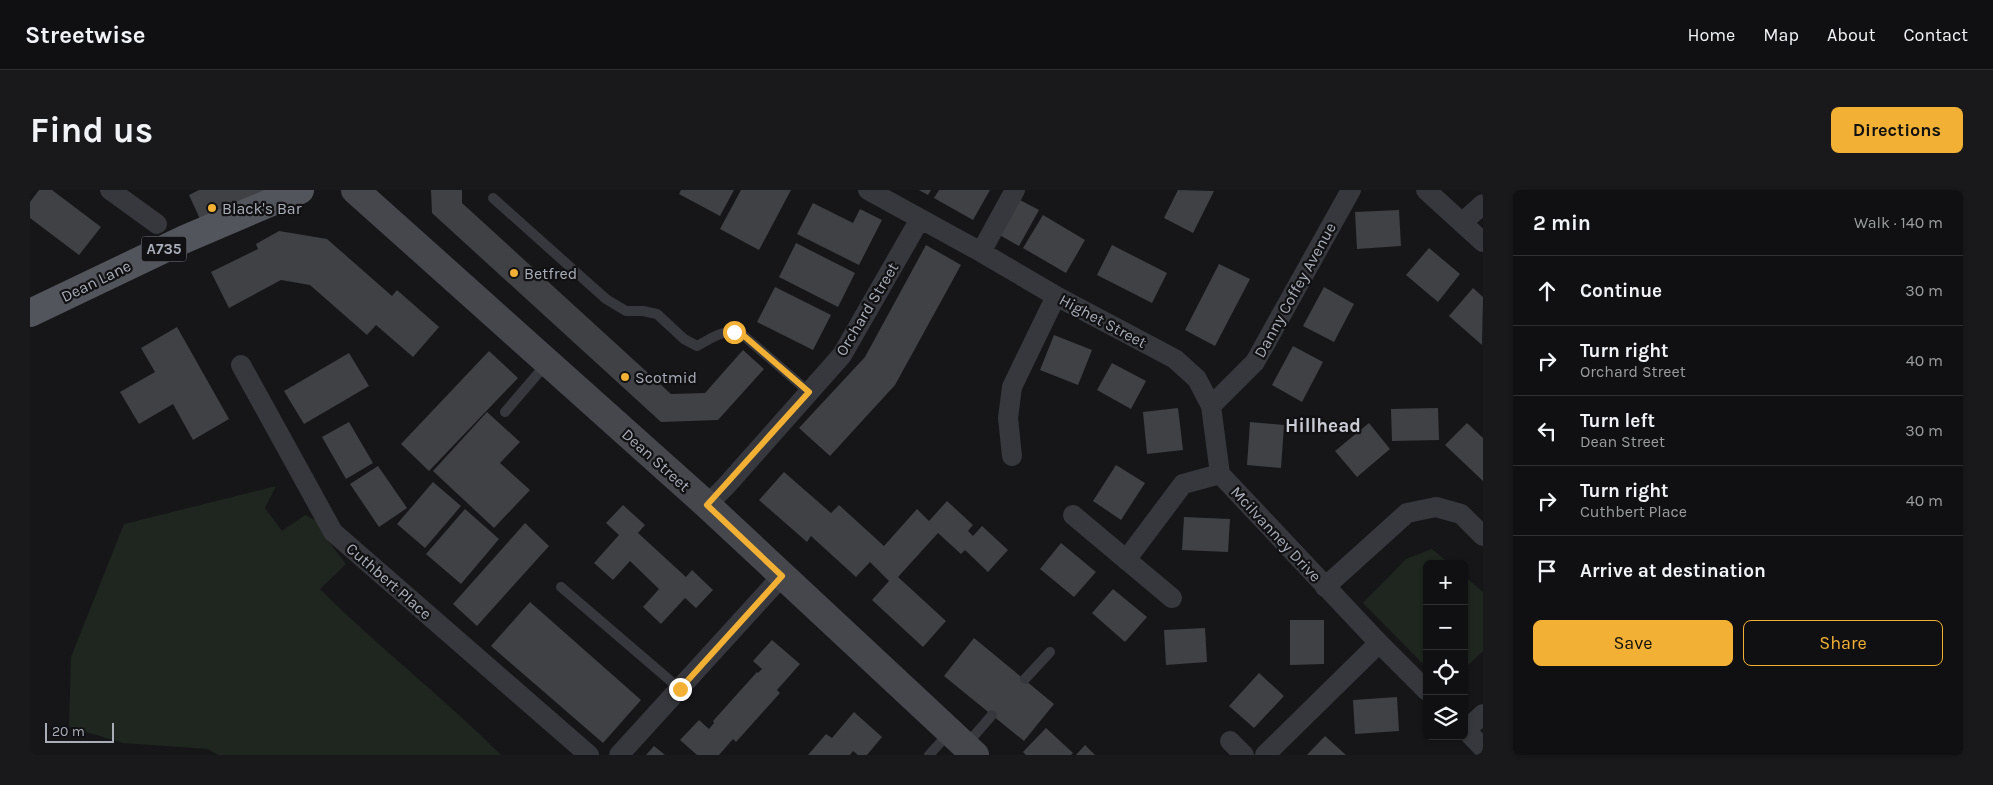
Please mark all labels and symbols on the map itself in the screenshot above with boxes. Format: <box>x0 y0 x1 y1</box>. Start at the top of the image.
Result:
place label: Black's Bar <box>222 199 302 218</box>
marker: Black's Bar <box>206 202 218 214</box>
street label: Danny Coffey Avenue <box>1250 219 1340 361</box>
road number: A735 <box>142 236 186 262</box>
street label: Dean Lane <box>58 256 134 306</box>
street label: Orchard Street <box>832 259 902 359</box>
place label: Betfred <box>524 264 577 283</box>
marker: Betfred <box>508 267 520 279</box>
street label: Highet Street <box>1056 290 1150 352</box>
route start <box>723 321 746 344</box>
place label: Scotmid <box>635 368 697 387</box>
marker: Scotmid <box>619 371 631 383</box>
district label: Hillhead <box>1285 415 1361 437</box>
street label: Dean Street <box>618 425 694 495</box>
street label: Mcilvanney Drive <box>1227 482 1325 586</box>
street label: Cuthbert Place <box>342 539 436 623</box>
route end <box>669 678 692 701</box>
scale bar <box>45 720 114 743</box>

